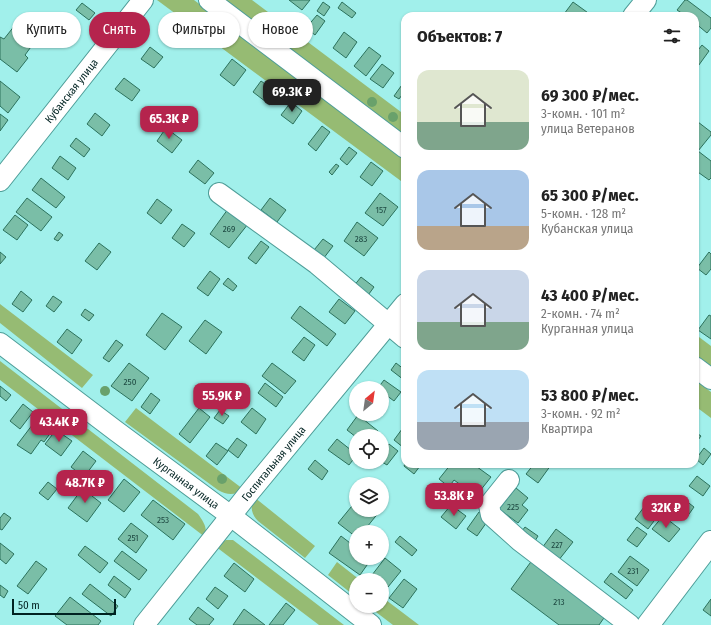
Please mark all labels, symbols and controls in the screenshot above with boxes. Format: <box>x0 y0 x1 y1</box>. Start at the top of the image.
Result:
chip: Купить <box>12 12 81 48</box>
chip: Снять <box>89 12 150 48</box>
chip: Фильтры <box>158 12 240 48</box>
chip: Новое <box>248 12 313 48</box>
icon: filters <box>661 25 683 47</box>
text: Объектов: 7 <box>417 26 502 47</box>
street label: Кубанская улица <box>42 56 101 126</box>
pin: 69.3K ₽ <box>255 79 329 113</box>
text: 69.3K ₽ <box>272 84 312 99</box>
text: 69 300 ₽/мес. <box>541 85 639 106</box>
icon: home <box>449 86 497 134</box>
pin: 65.3K ₽ <box>132 106 206 140</box>
text: 3-комн. · 101 m² <box>541 106 625 121</box>
text: 65.3K ₽ <box>149 111 189 126</box>
text: улица Ветеранов <box>541 121 635 136</box>
text: 65 300 ₽/мес. <box>541 185 639 206</box>
icon: home <box>449 186 497 234</box>
house number: 157 <box>375 205 387 215</box>
text: 5-комн. · 128 m² <box>541 206 626 221</box>
text: Кубанская улица <box>541 221 633 236</box>
house number: 269 <box>223 224 235 234</box>
house number: 283 <box>355 234 367 244</box>
text: 43 400 ₽/мес. <box>541 285 639 306</box>
icon: home <box>449 286 497 334</box>
text: 2-комн. · 74 m² <box>541 306 620 321</box>
text: Курганная улица <box>541 321 634 336</box>
house number: 250 <box>124 377 137 387</box>
north arrow <box>349 381 389 421</box>
map controls <box>349 381 389 613</box>
pin: 55.9K ₽ <box>185 383 259 417</box>
text: 53 800 ₽/мес. <box>541 385 639 406</box>
icon: home <box>449 386 497 434</box>
text: 55.9K ₽ <box>202 388 242 403</box>
text: 3-комн. · 92 m² <box>541 406 620 421</box>
pin: 43.4K ₽ <box>22 409 96 443</box>
text: 43.4K ₽ <box>39 414 79 429</box>
text: Квартира <box>541 421 593 436</box>
street label: Госпитальная улица <box>239 424 309 504</box>
button: locate <box>349 429 389 469</box>
street label: Курганная улица <box>151 455 221 512</box>
pin: 48.7K ₽ <box>48 470 122 504</box>
text: 48.7K ₽ <box>65 475 105 490</box>
button: layers <box>349 477 389 517</box>
pin: 53.8K ₽ <box>417 483 491 517</box>
text: 53.8K ₽ <box>434 488 474 503</box>
pin: 32K ₽ <box>638 495 694 529</box>
text: 32K ₽ <box>651 500 681 515</box>
house number: 225 <box>507 502 519 512</box>
house number: 253 <box>157 515 169 525</box>
button: + <box>349 525 389 565</box>
house number: 251 <box>127 533 139 543</box>
house number: 227 <box>551 540 563 550</box>
house number: 231 <box>627 566 639 576</box>
button: − <box>349 573 389 613</box>
scale bar <box>12 597 116 616</box>
house number: 213 <box>553 597 565 607</box>
text: 50 m <box>18 599 40 612</box>

